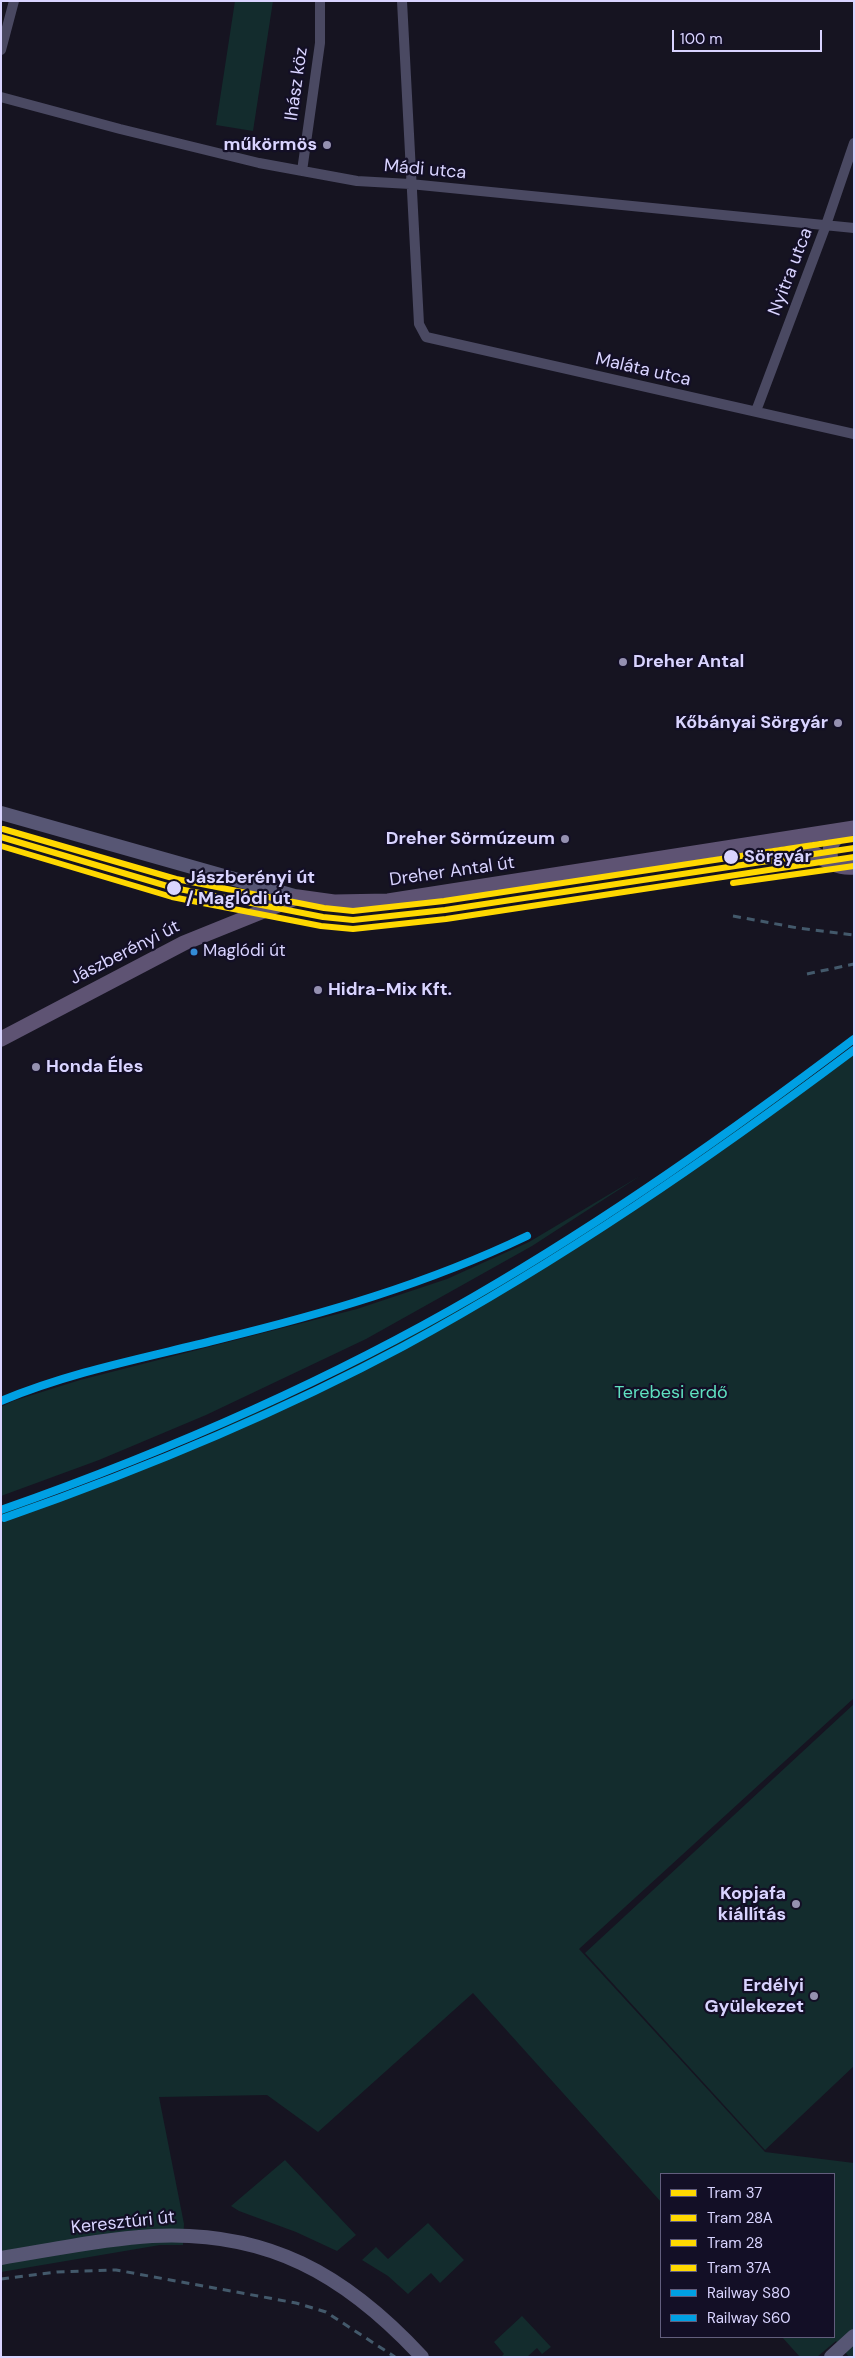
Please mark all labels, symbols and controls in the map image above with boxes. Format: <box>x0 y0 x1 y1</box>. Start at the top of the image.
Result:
scale bar <box>675 20 825 52</box>
text: 100 m <box>680 29 723 49</box>
street label: Ihász köz <box>281 46 313 122</box>
place label: műkörmös <box>223 134 317 156</box>
marker: műkörmös <box>321 139 333 151</box>
street label: Mádi utca <box>383 156 467 184</box>
street label: Nyitra utca <box>764 225 818 319</box>
street label: Maláta utca <box>593 349 693 391</box>
place label: Dreher Antal <box>633 651 744 673</box>
marker: Dreher Antal <box>617 656 629 668</box>
place label: Kőbányai Sörgyár <box>675 712 828 734</box>
marker: Kőbányai Sörgyár <box>832 717 844 729</box>
place label: Dreher Sörmúzeum <box>386 828 555 850</box>
marker: Dreher Sörmúzeum <box>559 833 571 845</box>
place label: Sörgyár <box>744 846 812 868</box>
marker: Sörgyár <box>722 848 740 866</box>
street label: Dreher Antal út <box>388 853 516 891</box>
place label: Jászberényi út / Maglódi út <box>186 867 315 910</box>
marker: Jászberényi út / Maglódi út <box>165 879 183 897</box>
street label: Jászberényi út <box>66 916 184 990</box>
place label: Maglódi út <box>203 942 286 962</box>
marker: Maglódi út <box>189 947 199 957</box>
place label: Hidra-Mix Kft. <box>328 979 452 1001</box>
marker: Hidra-Mix Kft. <box>312 984 324 996</box>
place label: Honda Éles <box>46 1056 143 1078</box>
marker: Honda Éles <box>30 1061 42 1073</box>
park label: Terebesi erdő <box>614 1382 728 1404</box>
place label: Kopjafa kiállítás <box>718 1883 786 1926</box>
marker: Kopjafa kiállítás <box>790 1898 802 1910</box>
place label: Erdélyi Gyülekezet <box>705 1975 804 2018</box>
marker: Erdélyi Gyülekezet <box>808 1990 820 2002</box>
legend <box>660 2173 835 2338</box>
text: Tram 37 <box>707 2183 762 2203</box>
street label: Keresztúri út <box>70 2207 176 2239</box>
text: Tram 28A <box>707 2208 773 2228</box>
text: Tram 28 <box>707 2233 763 2253</box>
text: Tram 37A <box>707 2258 771 2278</box>
text: Railway S80 <box>707 2283 790 2303</box>
text: Railway S60 <box>707 2308 791 2328</box>

